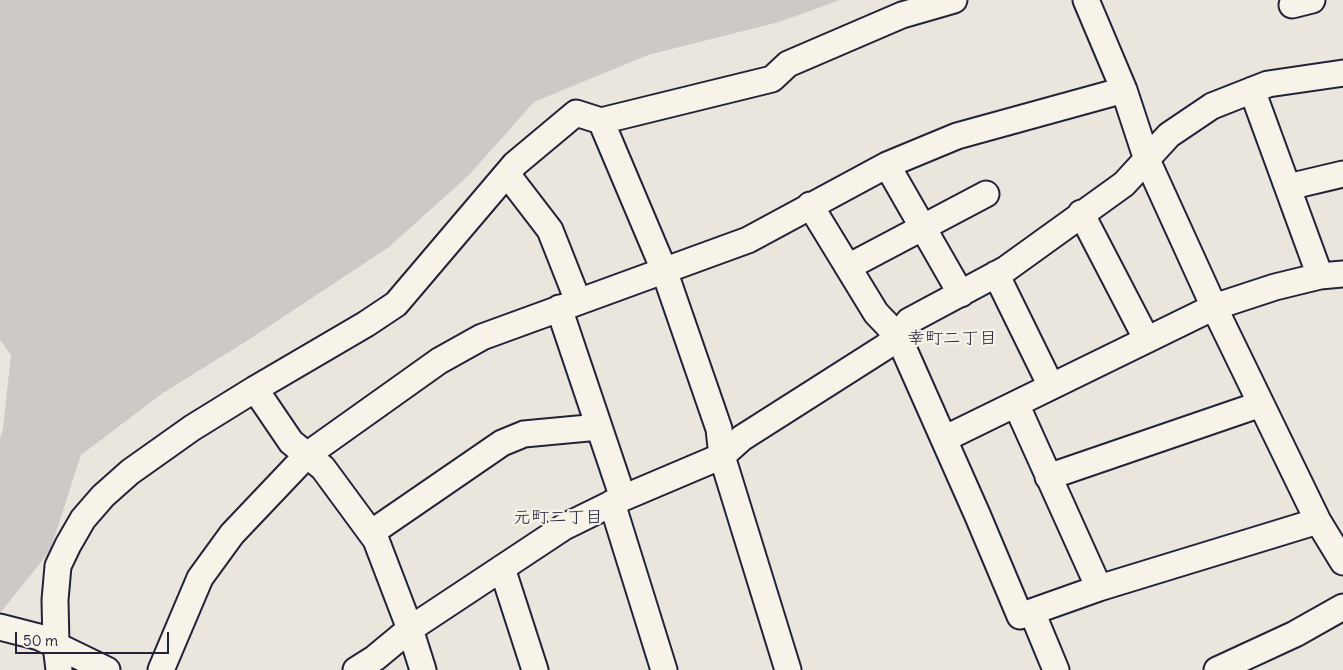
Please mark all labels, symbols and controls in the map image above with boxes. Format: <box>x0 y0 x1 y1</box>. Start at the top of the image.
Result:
district label: 幸町二丁目 <box>907 328 997 350</box>
district label: 元町二丁目 <box>513 507 603 529</box>
scale bar <box>18 622 171 654</box>
text: 50 m <box>23 631 58 650</box>

